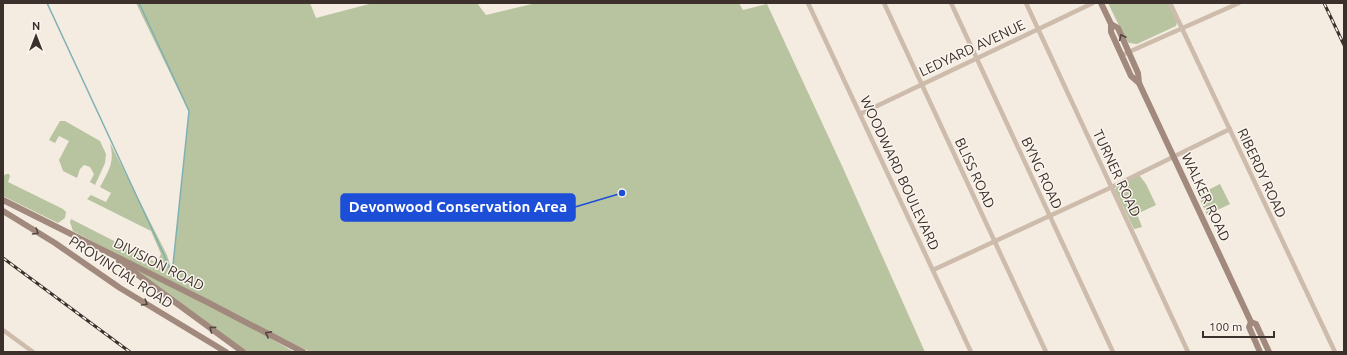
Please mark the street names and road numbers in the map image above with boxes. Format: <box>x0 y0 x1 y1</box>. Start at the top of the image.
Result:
street label: LEDYARD AVENUE <box>917 16 1028 80</box>
street label: WOODWARD BOULEVARD <box>857 93 943 253</box>
street label: RIBERDY ROAD <box>1234 126 1290 220</box>
street label: TURNER ROAD <box>1090 127 1144 219</box>
street label: BYNG ROAD <box>1018 134 1066 212</box>
street label: BLISS ROAD <box>952 135 998 211</box>
street label: WALKER ROAD <box>1179 150 1234 244</box>
street label: PROVINCIAL ROAD <box>66 233 176 312</box>
street label: DIVISION ROAD <box>111 234 207 294</box>

